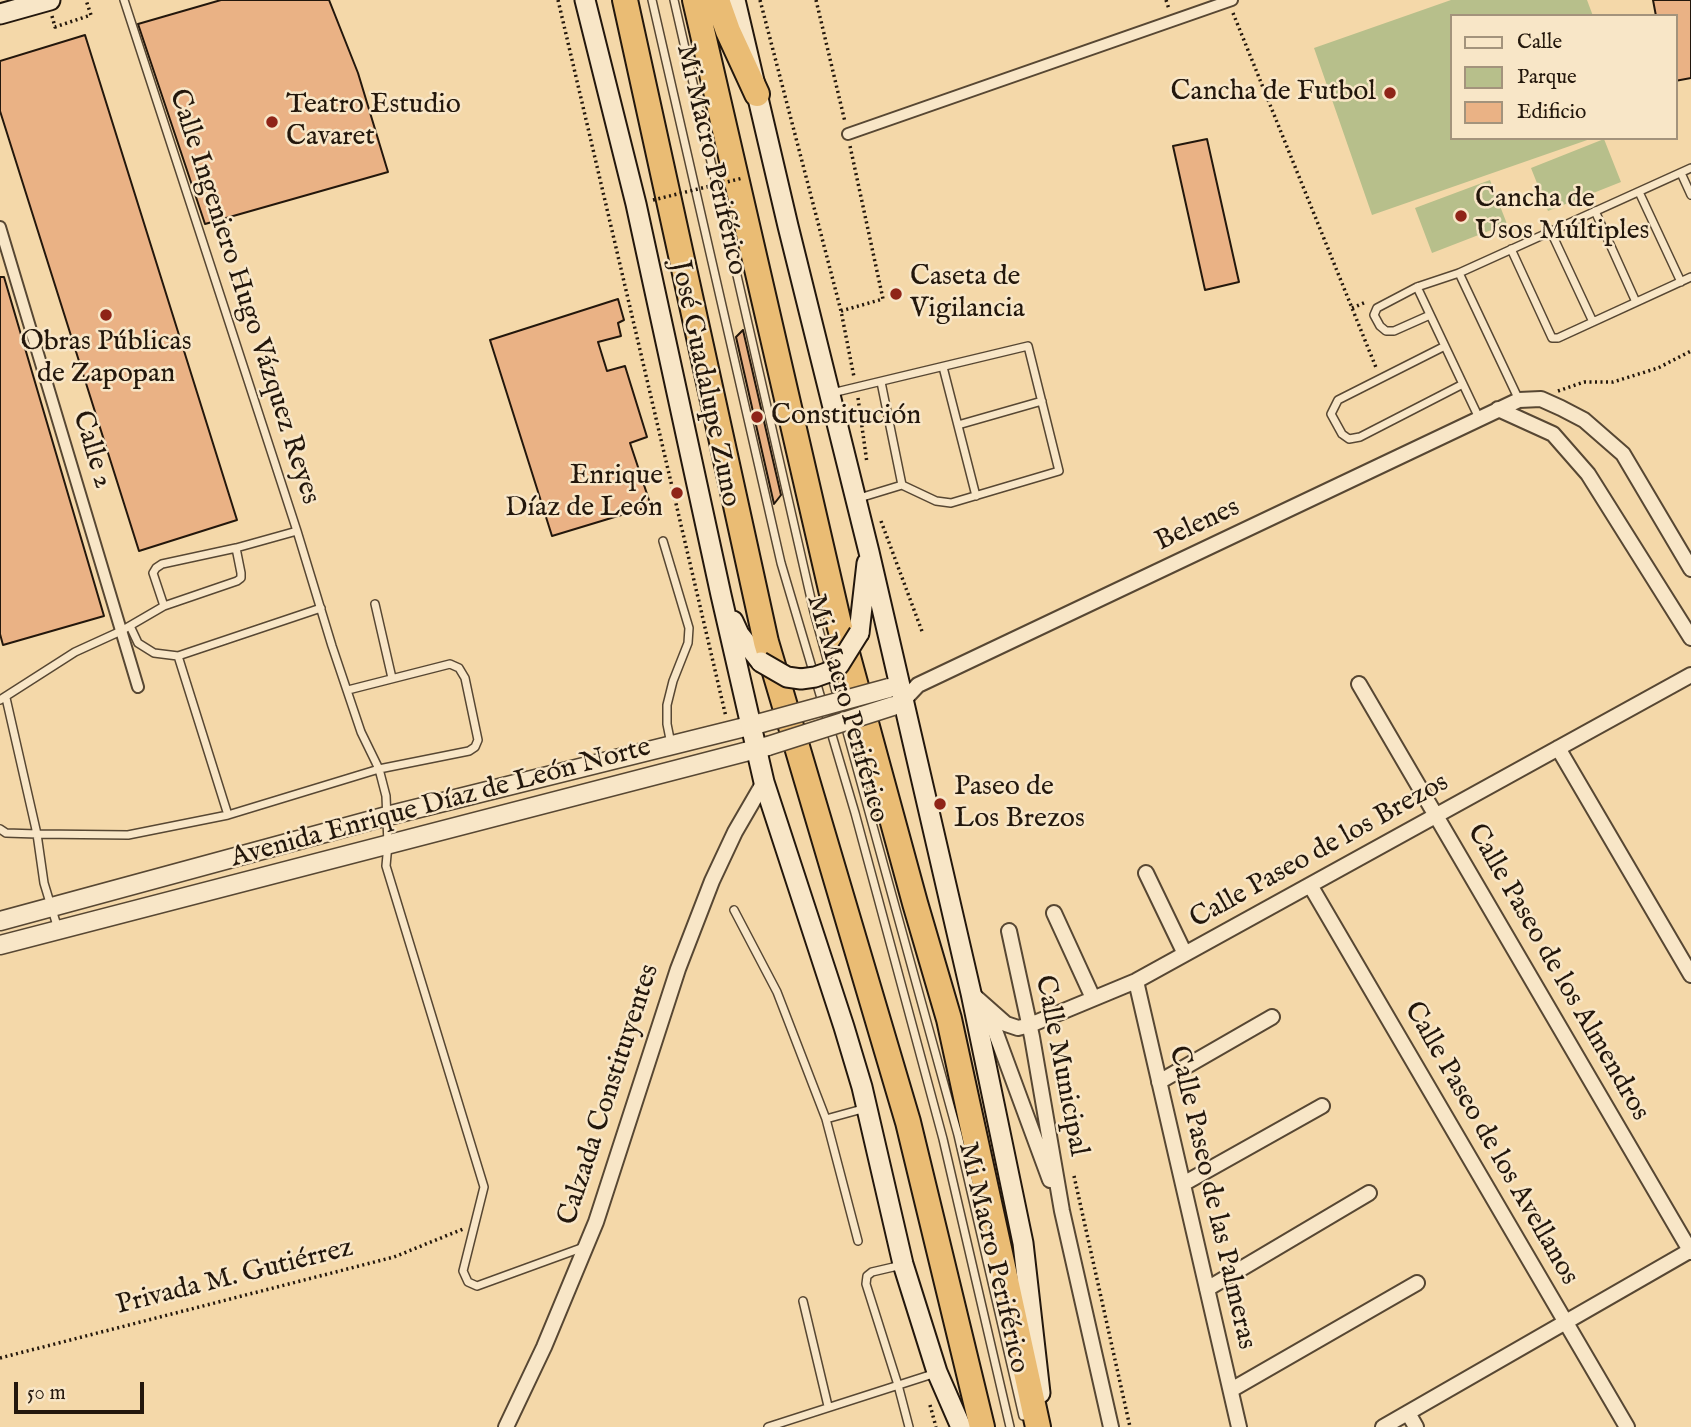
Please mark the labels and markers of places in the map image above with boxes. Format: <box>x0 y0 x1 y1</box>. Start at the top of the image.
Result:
place label: Cancha de Futbol <box>1171 76 1376 110</box>
marker: Cancha de Futbol <box>1382 85 1398 101</box>
place label: Teatro Estudio Cavaret <box>286 89 461 155</box>
marker: Teatro Estudio Cavaret <box>264 114 280 130</box>
place label: Cancha de Usos Múltiples <box>1475 183 1649 249</box>
marker: Cancha de Usos Múltiples <box>1453 208 1469 224</box>
place label: Caseta de Vigilancia <box>910 261 1025 327</box>
marker: Caseta de Vigilancia <box>888 286 904 302</box>
marker: Obras Públicas de Zapopan <box>98 307 114 323</box>
place label: Obras Públicas de Zapopan <box>21 326 191 392</box>
place label: Constitución <box>771 400 921 434</box>
marker: Constitución <box>749 409 765 425</box>
place label: Enrique Díaz de León <box>505 460 663 526</box>
marker: Enrique Díaz de León <box>669 485 685 501</box>
place label: Paseo de Los Brezos <box>954 771 1085 837</box>
marker: Paseo de Los Brezos <box>932 796 948 812</box>

